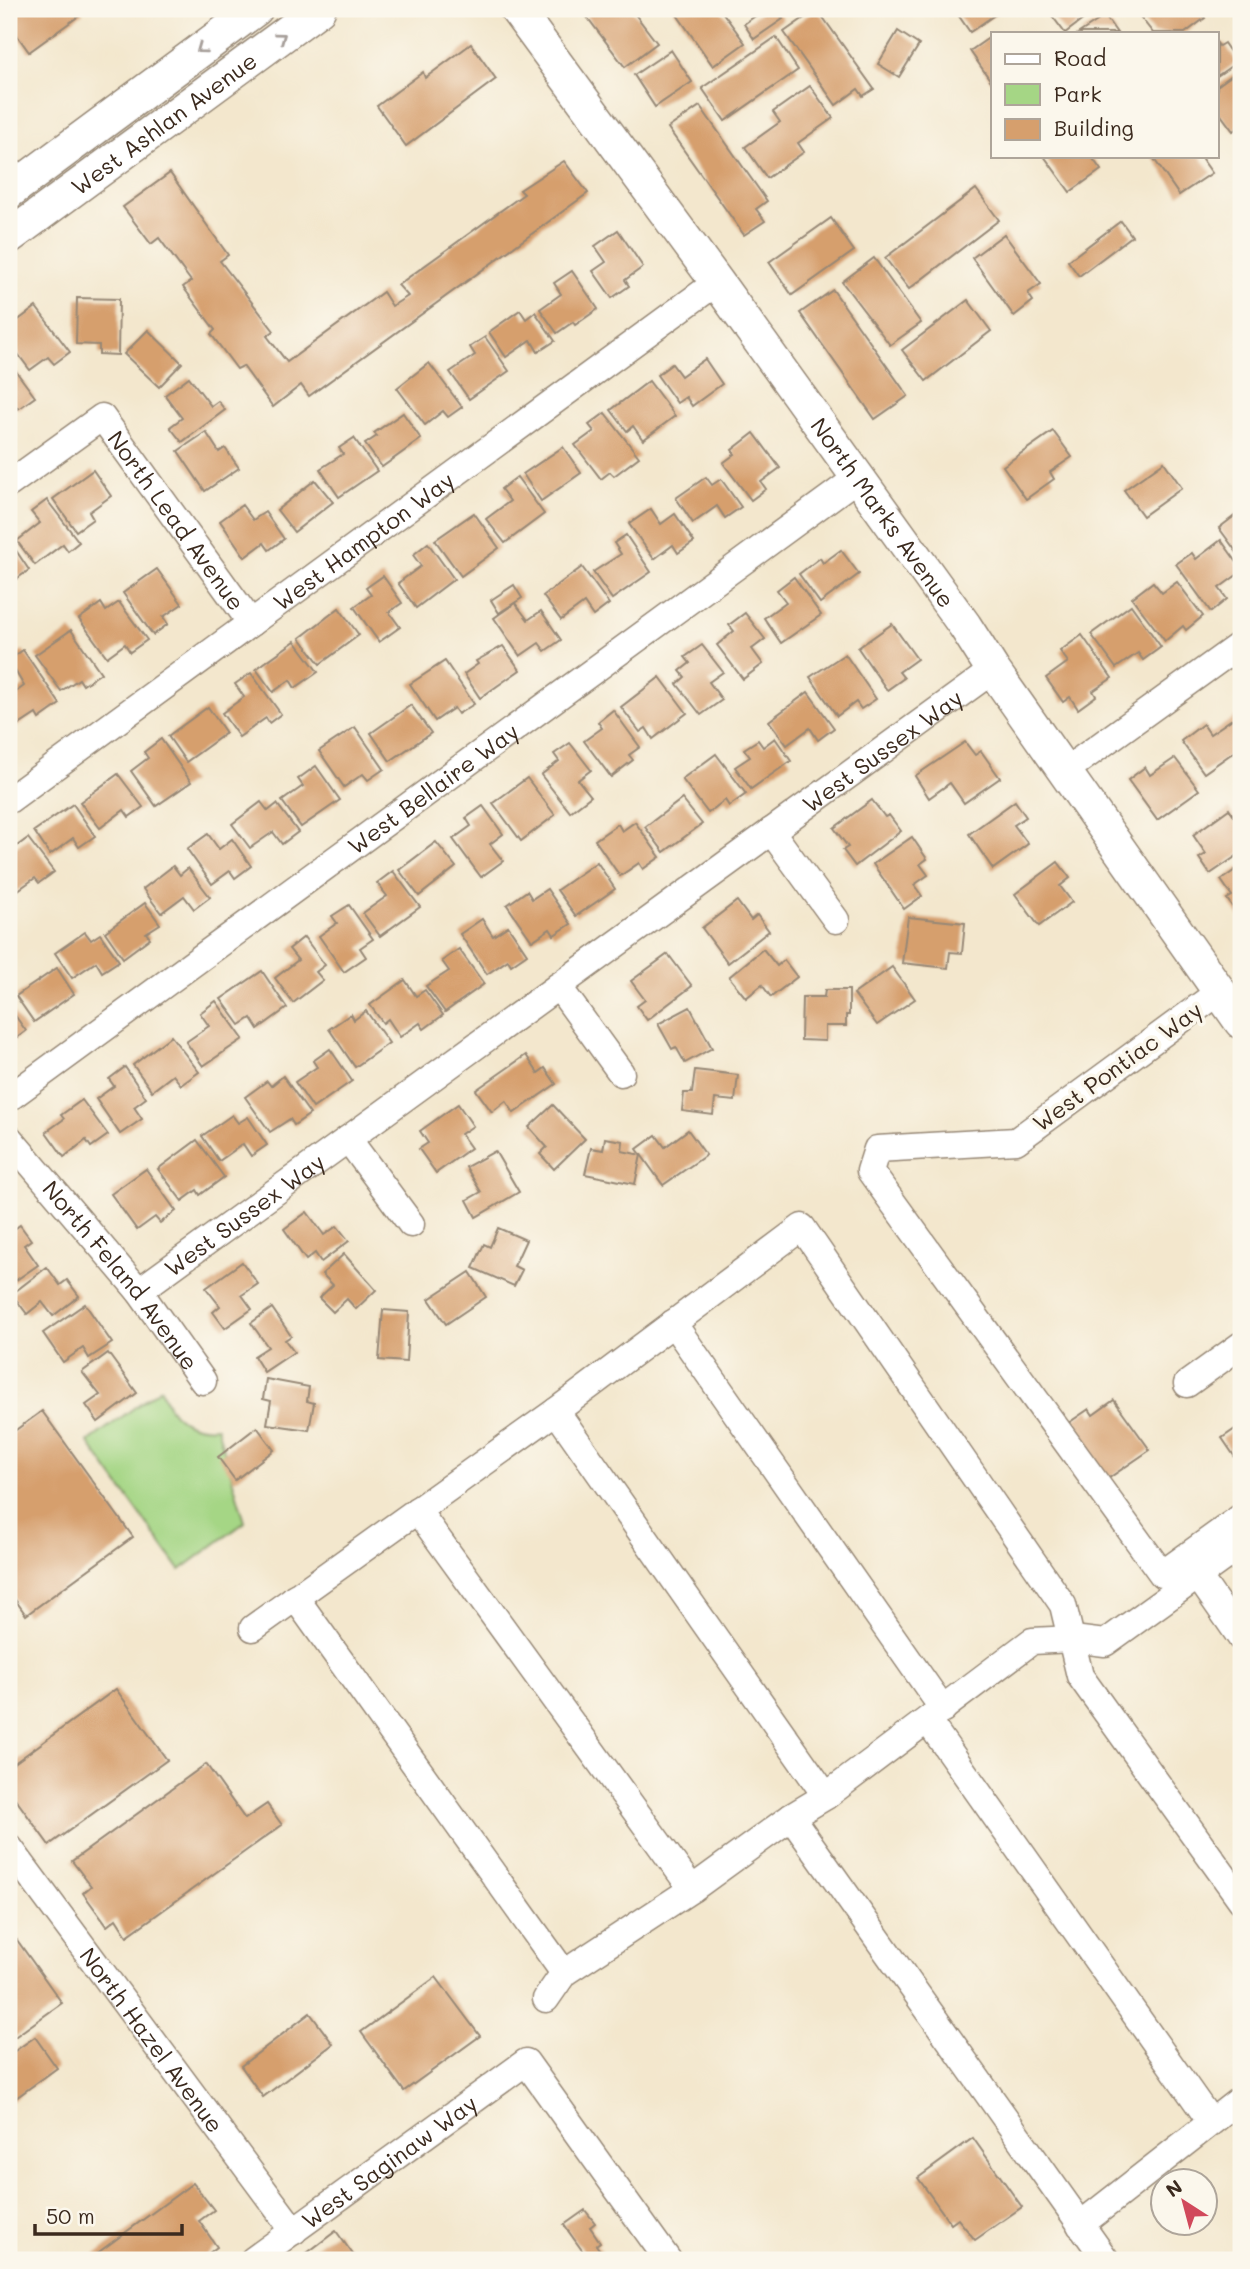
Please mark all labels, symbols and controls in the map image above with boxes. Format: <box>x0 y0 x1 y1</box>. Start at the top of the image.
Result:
one-way arrow <box>273 32 286 45</box>
legend <box>991 32 1218 158</box>
one-way arrow <box>197 41 209 54</box>
text: Road <box>1054 44 1106 71</box>
street label: West Ashlan Avenue <box>65 45 262 201</box>
text: Park <box>1054 80 1102 107</box>
text: Building <box>1054 114 1134 141</box>
street label: North Marks Avenue <box>804 411 962 613</box>
street label: North Lead Avenue <box>102 424 252 616</box>
street label: West Hampton Way <box>267 465 460 617</box>
street label: West Sussex Way <box>796 682 968 819</box>
street label: West Bellaire Way <box>341 716 524 861</box>
street label: West Pontiac Way <box>1026 994 1208 1138</box>
street label: West Sussex Way <box>158 1146 330 1283</box>
street label: North Feland Avenue <box>36 1174 205 1376</box>
street label: North Hazel Avenue <box>73 1941 231 2138</box>
street label: West Saginaw Way <box>295 2088 483 2235</box>
north arrow <box>1148 2168 1218 2238</box>
text: N <box>1161 2173 1187 2202</box>
scale bar <box>35 2192 182 2236</box>
text: 50 m <box>46 2202 95 2229</box>

